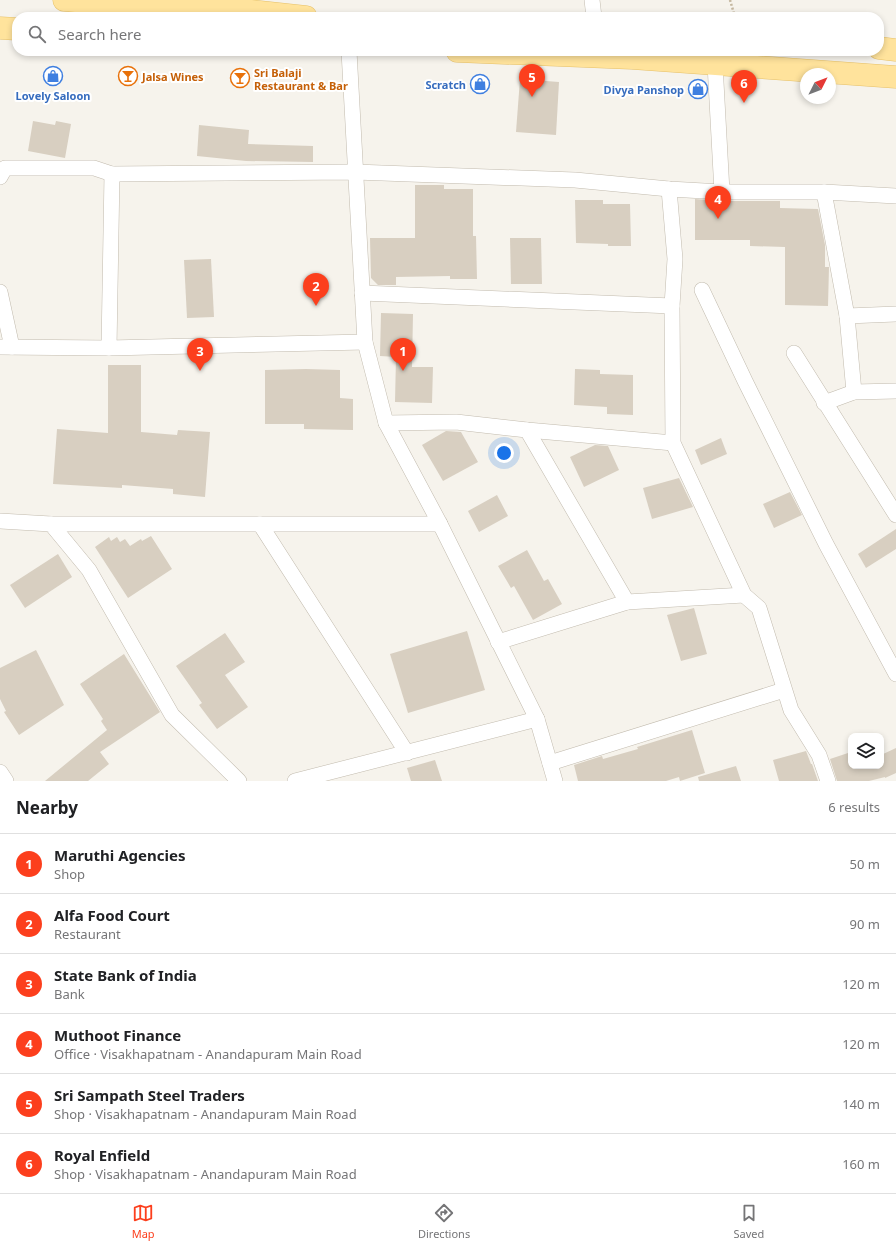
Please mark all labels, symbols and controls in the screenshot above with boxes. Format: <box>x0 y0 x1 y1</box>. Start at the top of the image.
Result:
search box <box>12 12 884 56</box>
icon: search <box>26 23 48 45</box>
text: Search here <box>58 24 141 44</box>
pin: 5 <box>519 64 545 97</box>
shop icon: Lovely Saloon <box>42 65 64 87</box>
bar icon: Jalsa Wines <box>117 65 139 87</box>
place label: Sri Balaji Restaurant & Bar <box>254 65 348 93</box>
bar icon: Sri Balaji Restaurant & Bar <box>229 67 251 89</box>
north arrow <box>800 68 836 104</box>
place label: Jalsa Wines <box>141 69 204 84</box>
pin: 6 <box>731 70 757 103</box>
shop icon: Scratch <box>469 73 491 95</box>
place label: Scratch <box>425 77 466 92</box>
shop icon: Divya Panshop <box>687 78 709 100</box>
place label: Divya Panshop <box>604 82 684 97</box>
place label: Lovely Saloon <box>16 88 90 103</box>
pin: 4 <box>705 186 731 219</box>
pin: 2 <box>303 273 329 306</box>
pin: 3 <box>187 338 213 371</box>
pin: 1 <box>390 338 416 371</box>
your location <box>494 443 514 463</box>
map controls <box>848 733 884 769</box>
button: layers <box>848 733 884 769</box>
text: Nearby <box>16 796 78 819</box>
text: 6 results <box>828 798 880 816</box>
text: Maruthi Agencies <box>54 845 186 865</box>
text: 1 <box>25 855 33 873</box>
text: 50 m <box>850 855 880 873</box>
text: Shop <box>54 865 85 883</box>
text: Alfa Food Court <box>54 905 170 925</box>
text: 2 <box>25 915 33 933</box>
text: 90 m <box>850 915 880 933</box>
text: Restaurant <box>54 925 121 943</box>
text: State Bank of India <box>54 965 197 985</box>
text: 3 <box>25 975 33 993</box>
text: 120 m <box>842 975 880 993</box>
text: Bank <box>54 985 85 1003</box>
text: Muthoot Finance <box>54 1025 181 1045</box>
text: 4 <box>25 1035 33 1053</box>
text: 120 m <box>842 1035 880 1053</box>
text: Office · Visakhapatnam - Anandapuram Main Road <box>54 1045 362 1063</box>
text: Sri Sampath Steel Traders <box>54 1085 245 1105</box>
text: 5 <box>25 1095 33 1113</box>
text: 140 m <box>842 1095 880 1113</box>
text: Shop · Visakhapatnam - Anandapuram Main Road <box>54 1105 357 1123</box>
text: Royal Enfield <box>54 1145 150 1165</box>
text: 6 <box>25 1155 33 1173</box>
text: 160 m <box>842 1155 880 1173</box>
text: Shop · Visakhapatnam - Anandapuram Main Road <box>54 1165 357 1183</box>
tab: Map <box>132 1202 155 1241</box>
tab: Directions <box>418 1202 470 1241</box>
tab: Saved <box>734 1202 764 1241</box>

